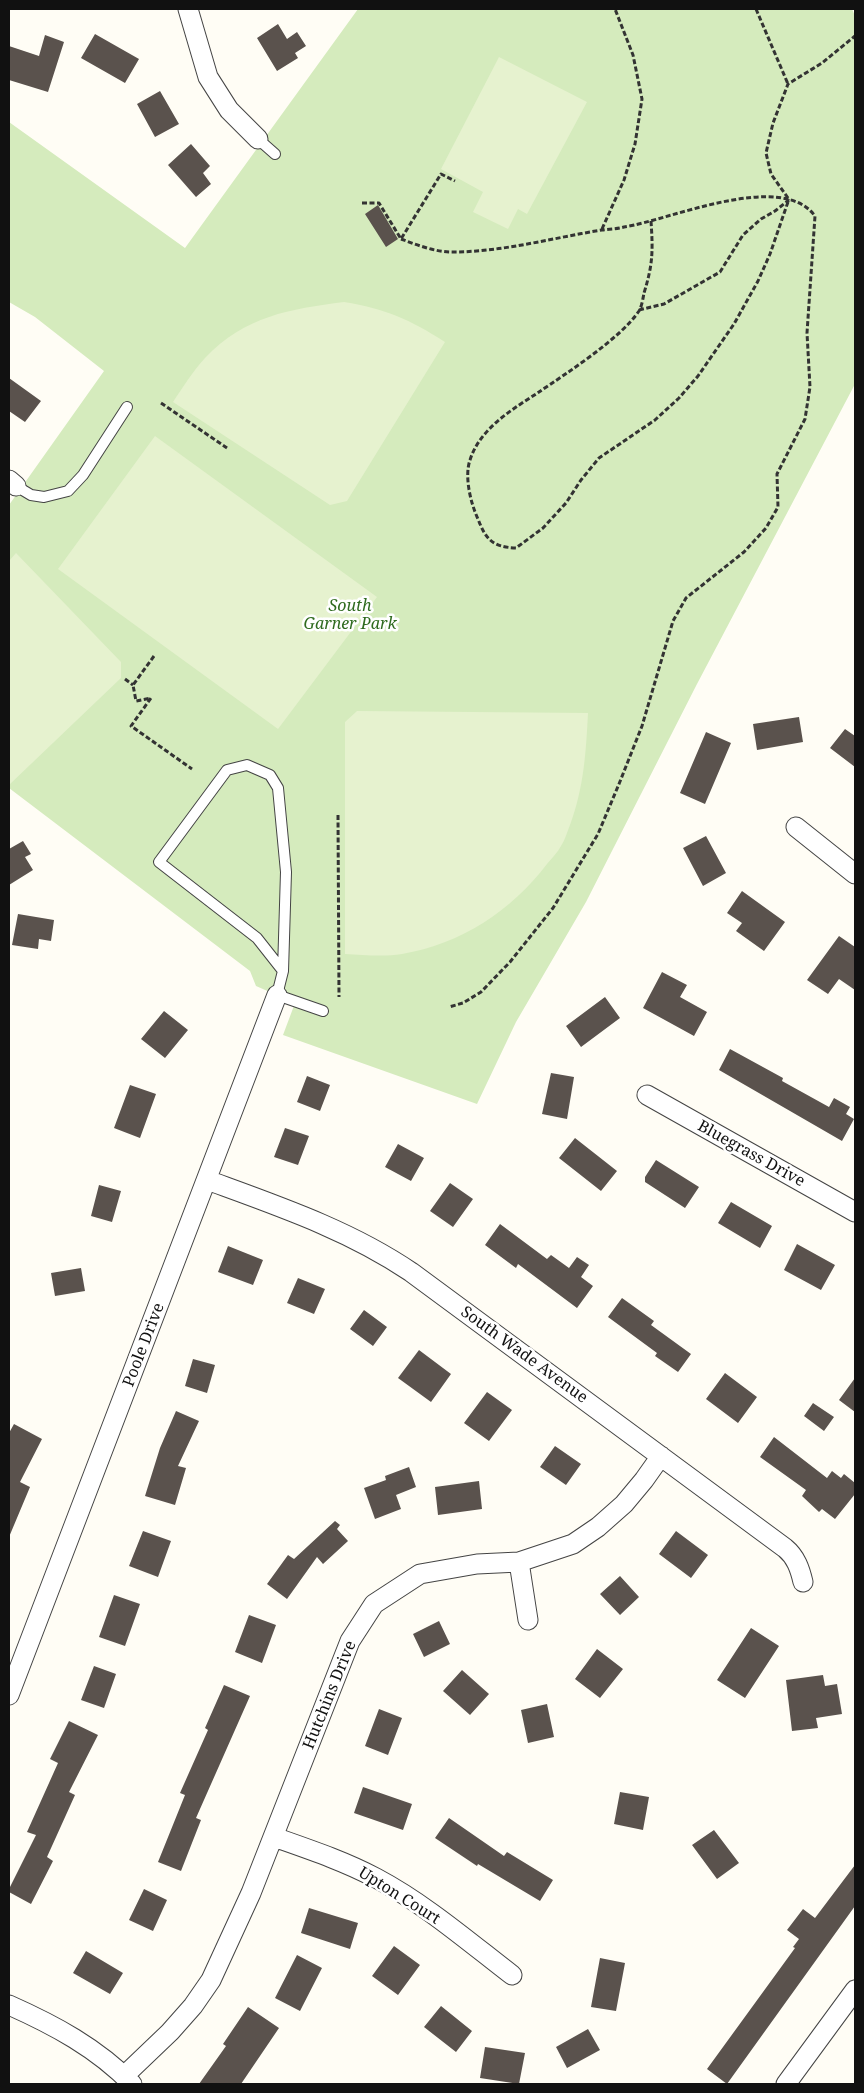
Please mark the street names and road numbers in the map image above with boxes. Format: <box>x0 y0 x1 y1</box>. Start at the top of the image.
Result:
street label: Bluegrass Drive <box>694 1117 808 1191</box>
street label: Poole Drive <box>119 1301 169 1389</box>
street label: South Wade Avenue <box>457 1302 591 1408</box>
street label: Hutchins Drive <box>299 1638 361 1752</box>
street label: Upton Court <box>354 1863 444 1929</box>

